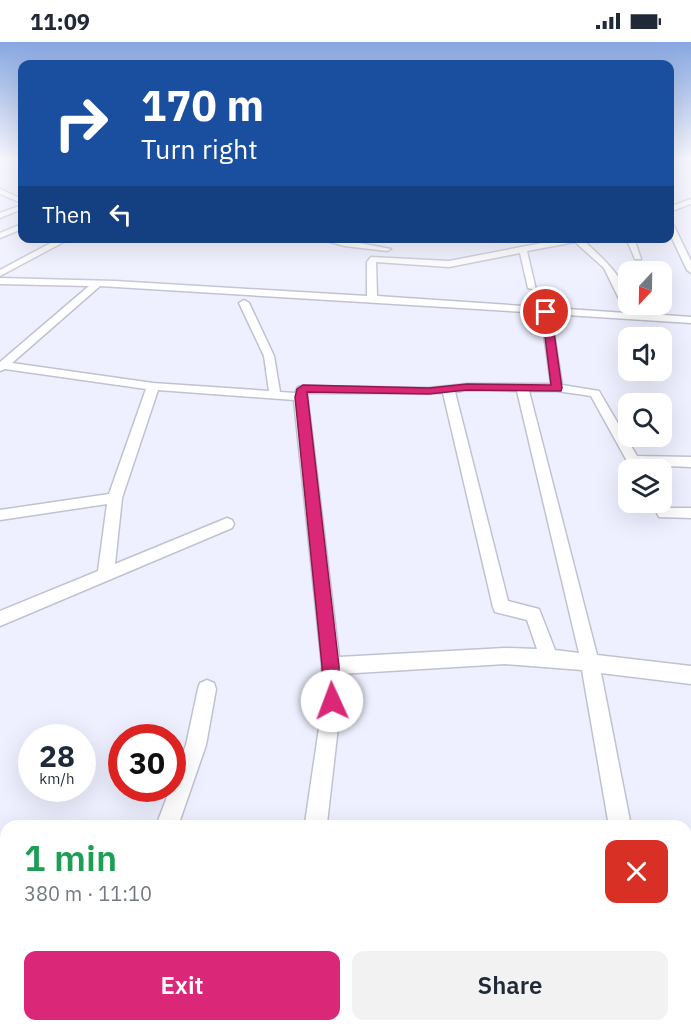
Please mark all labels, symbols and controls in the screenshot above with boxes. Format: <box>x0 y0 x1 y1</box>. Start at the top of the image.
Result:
text: 11:09 <box>30 7 90 36</box>
text: 170 m <box>141 78 264 133</box>
icon: right <box>42 84 120 162</box>
text: Turn right <box>141 131 258 166</box>
icon: left <box>104 198 137 231</box>
text: Then <box>42 200 92 229</box>
north arrow <box>618 261 672 315</box>
map controls <box>618 261 672 513</box>
pin <box>520 286 571 337</box>
icon: arrive <box>529 295 562 328</box>
button: sound <box>618 327 672 381</box>
button: search <box>618 393 672 447</box>
button: layers <box>618 459 672 513</box>
position arrow <box>300 669 364 733</box>
speed limit sign: 30 <box>108 724 186 802</box>
text: 28 <box>39 736 75 775</box>
text: km/h <box>39 769 75 788</box>
text: 1 min <box>24 834 117 881</box>
button: close <box>605 840 668 903</box>
text: 380 m · 11:10 <box>24 880 152 907</box>
button: Exit <box>24 951 340 1020</box>
button: Share <box>352 951 668 1020</box>

